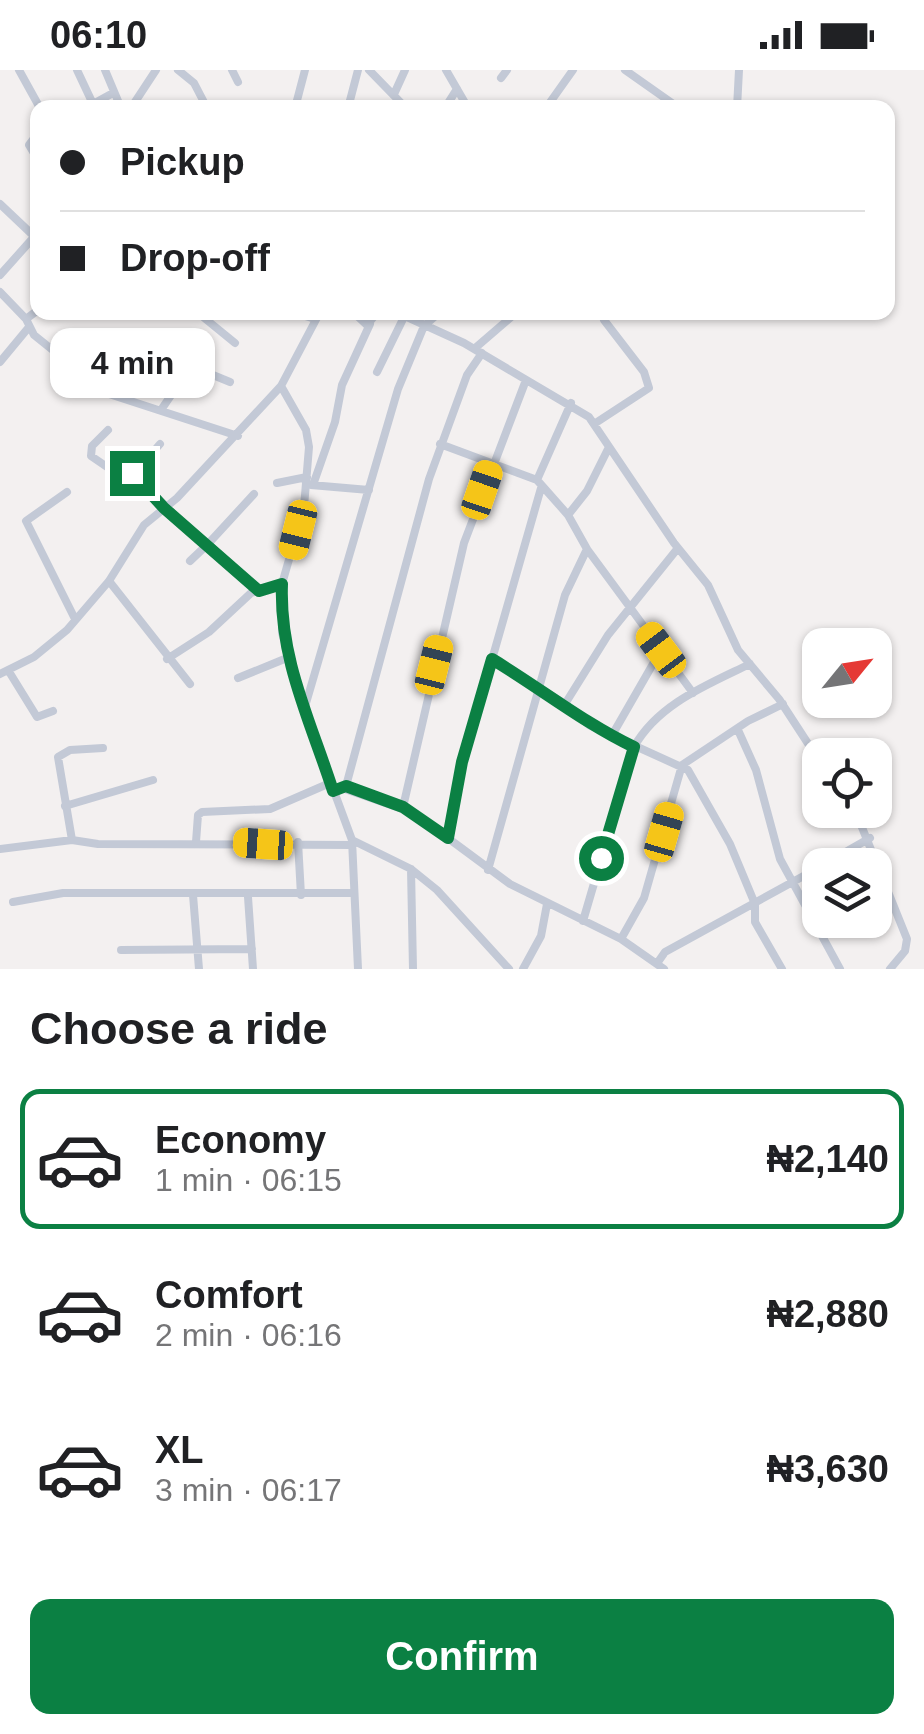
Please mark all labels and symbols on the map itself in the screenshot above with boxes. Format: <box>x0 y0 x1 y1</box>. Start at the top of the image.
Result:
callout: 4 min <box>49 328 214 398</box>
route end <box>110 451 155 496</box>
car <box>458 457 506 523</box>
car <box>276 497 320 563</box>
car <box>631 617 691 683</box>
north arrow <box>802 628 892 718</box>
car <box>412 632 456 698</box>
car <box>641 799 687 865</box>
car <box>232 827 294 861</box>
route start <box>579 836 624 881</box>

